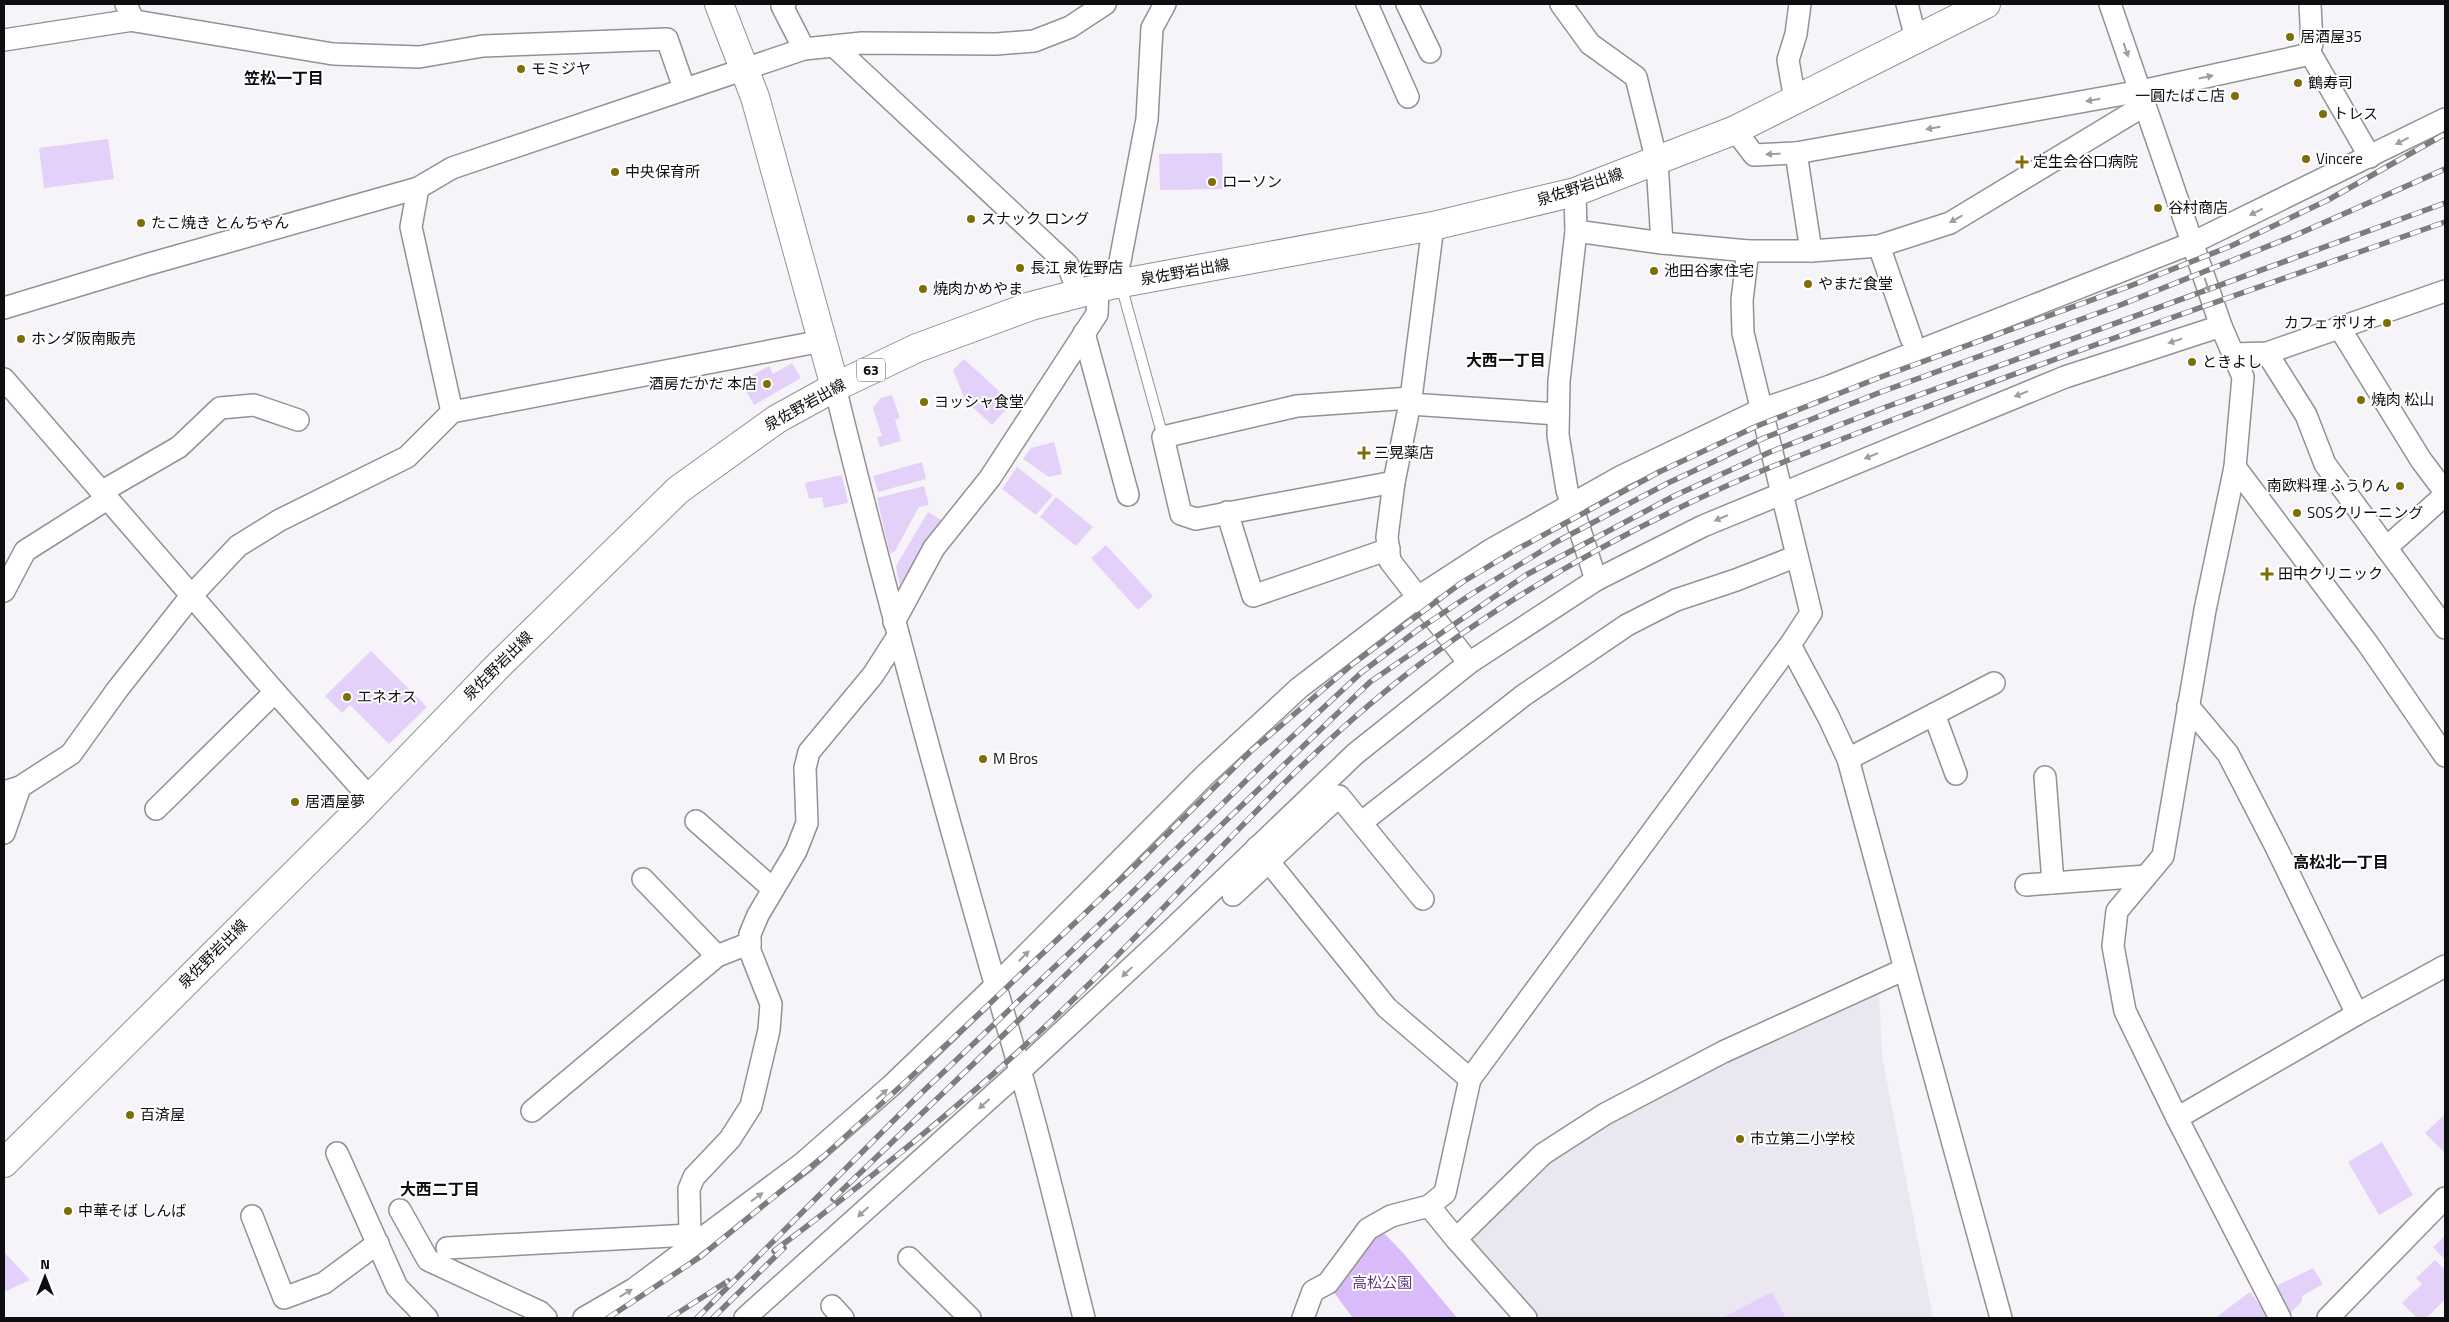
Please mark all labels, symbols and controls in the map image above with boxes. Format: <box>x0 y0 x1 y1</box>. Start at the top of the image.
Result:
place label: 居酒屋35 <box>2300 25 2362 48</box>
marker: 居酒屋35 <box>2284 31 2296 43</box>
one-way arrow <box>2123 42 2130 57</box>
place label: モミジヤ <box>531 57 591 80</box>
marker: モミジヤ <box>515 63 527 75</box>
district label: 笠松一丁目 <box>244 66 324 90</box>
place label: 鶴寿司 <box>2308 71 2353 94</box>
one-way arrow <box>2198 73 2213 81</box>
marker: 鶴寿司 <box>2292 77 2304 89</box>
place label: 一圓たばこ店 <box>2135 84 2225 107</box>
marker: 一圓たばこ店 <box>2229 90 2241 102</box>
one-way arrow <box>2084 96 2100 104</box>
place label: トレス <box>2333 102 2378 125</box>
marker: トレス <box>2317 108 2329 120</box>
one-way arrow <box>1924 125 1940 133</box>
one-way arrow <box>2394 137 2409 145</box>
place label: Vincere <box>2316 147 2363 170</box>
place label: 定生会谷口病院 <box>2033 150 2138 173</box>
one-way arrow <box>1764 151 1780 159</box>
marker: Vincere <box>2300 153 2312 165</box>
marker: 定生会谷口病院 <box>2015 155 2029 169</box>
place label: 中央保育所 <box>625 160 700 183</box>
street label: 泉佐野岩出線 <box>1533 162 1626 211</box>
marker: 中央保育所 <box>609 166 621 178</box>
place label: ローソン <box>1222 170 1282 193</box>
marker: ローソン <box>1206 176 1218 188</box>
place label: 谷村商店 <box>2168 196 2228 219</box>
marker: 谷村商店 <box>2152 202 2164 214</box>
place label: スナック ロング <box>981 207 1089 230</box>
one-way arrow <box>2249 208 2263 216</box>
place label: たこ焼き とんちゃん <box>151 211 289 234</box>
marker: スナック ロング <box>965 213 977 225</box>
one-way arrow <box>1949 215 1962 224</box>
marker: たこ焼き とんちゃん <box>135 217 147 229</box>
street label: 泉佐野岩出線 <box>1139 252 1231 291</box>
place label: 長江 泉佐野店 <box>1030 256 1123 279</box>
place label: 池田谷家住宅 <box>1664 259 1754 282</box>
marker: 長江 泉佐野店 <box>1014 262 1026 274</box>
marker: 池田谷家住宅 <box>1648 265 1660 277</box>
place label: やまだ食堂 <box>1818 272 1893 295</box>
place label: 焼肉かめやま <box>933 277 1023 300</box>
one-way arrow <box>2204 277 2211 292</box>
marker: やまだ食堂 <box>1802 278 1814 290</box>
marker: 焼肉かめやま <box>917 283 929 295</box>
place label: カフェ ポリオ <box>2284 311 2377 334</box>
marker: カフェ ポリオ <box>2381 317 2393 329</box>
place label: ホンダ阪南販売 <box>31 327 136 350</box>
marker: ホンダ阪南販売 <box>15 333 27 345</box>
one-way arrow <box>2167 338 2182 345</box>
district label: 大西一丁目 <box>1466 348 1546 372</box>
place label: ときよし <box>2202 350 2262 373</box>
marker: ときよし <box>2186 356 2198 368</box>
road number: 63 <box>857 358 885 382</box>
place label: 酒房たかだ 本店 <box>649 372 757 395</box>
street label: 泉佐野岩出線 <box>760 373 850 436</box>
marker: 酒房たかだ 本店 <box>761 378 773 390</box>
place label: 焼肉 松山 <box>2371 388 2434 411</box>
place label: ヨッシャ食堂 <box>934 390 1024 413</box>
one-way arrow <box>2014 391 2028 399</box>
marker: 焼肉 松山 <box>2355 394 2367 406</box>
marker: ヨッシャ食堂 <box>918 396 930 408</box>
place label: 三晃薬店 <box>1374 441 1434 464</box>
marker: 三晃薬店 <box>1358 447 1370 459</box>
one-way arrow <box>1863 452 1878 460</box>
place label: 南欧料理 ふうりん <box>2267 474 2390 497</box>
marker: 南欧料理 ふうりん <box>2394 480 2406 492</box>
place label: SOSクリーニング <box>2307 501 2423 524</box>
marker: SOSクリーニング <box>2291 507 2303 519</box>
one-way arrow <box>1714 515 1728 523</box>
place label: 田中クリニック <box>2278 562 2383 585</box>
marker: 田中クリニック <box>2260 567 2274 581</box>
street label: 泉佐野岩出線 <box>458 626 538 706</box>
place label: エネオス <box>357 685 417 708</box>
marker: エネオス <box>341 691 353 703</box>
place label: M Bros <box>993 747 1038 770</box>
marker: M Bros <box>977 753 989 765</box>
place label: 居酒屋夢 <box>305 790 365 813</box>
marker: 居酒屋夢 <box>289 796 301 808</box>
district label: 高松北一丁目 <box>2293 850 2389 874</box>
street label: 泉佐野岩出線 <box>173 914 253 994</box>
one-way arrow <box>1018 951 1030 963</box>
one-way arrow <box>1121 966 1133 978</box>
one-way arrow <box>876 1088 889 1099</box>
one-way arrow <box>978 1098 991 1109</box>
place label: 百済屋 <box>140 1103 185 1126</box>
marker: 百済屋 <box>124 1109 136 1121</box>
place label: 市立第二小学校 <box>1750 1127 1855 1150</box>
marker: 市立第二小学校 <box>1734 1133 1746 1145</box>
district label: 大西二丁目 <box>400 1177 480 1201</box>
one-way arrow <box>750 1192 764 1202</box>
place label: 中華そば しんば <box>78 1199 186 1222</box>
marker: 中華そば しんば <box>62 1205 74 1217</box>
one-way arrow <box>858 1206 870 1218</box>
north arrow <box>20 1252 70 1302</box>
text: N <box>40 1253 50 1274</box>
park label: 高松公園 <box>1352 1271 1412 1294</box>
one-way arrow <box>620 1289 633 1298</box>

